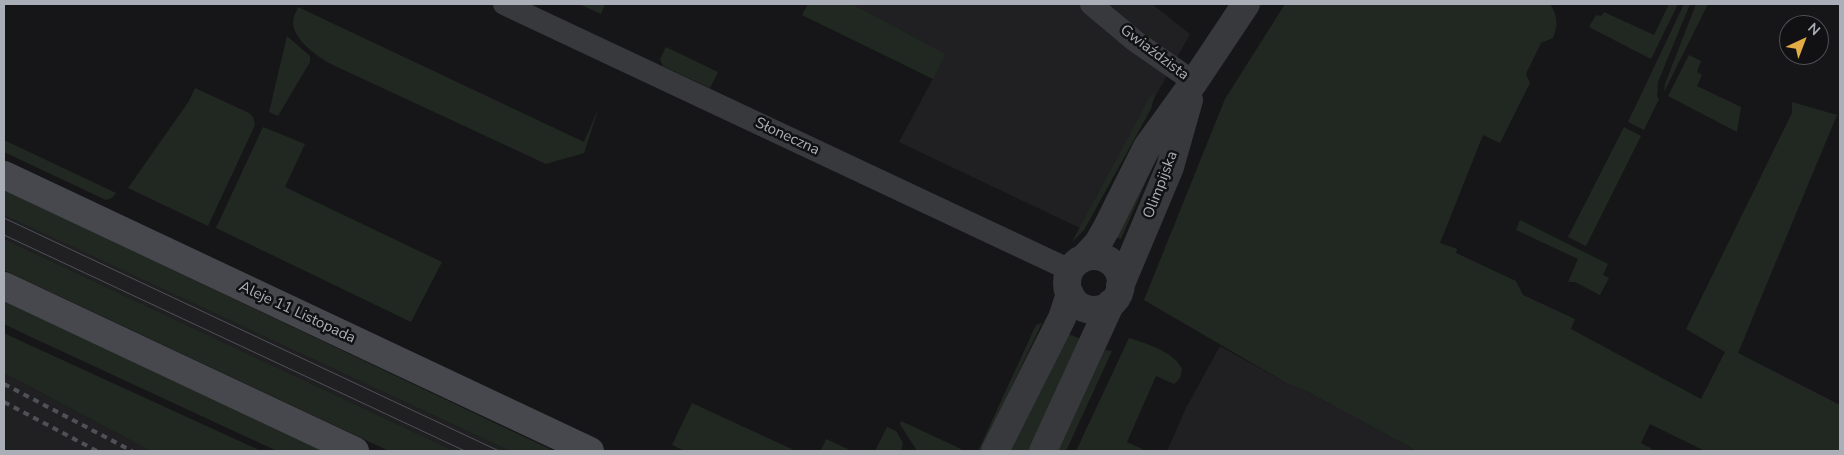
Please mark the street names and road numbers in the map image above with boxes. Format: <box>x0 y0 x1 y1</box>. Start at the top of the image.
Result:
street label: Gwiaździsta <box>1116 21 1192 85</box>
street label: Słoneczna <box>752 114 822 160</box>
street label: Olimpijska <box>1140 149 1182 221</box>
street label: Aleje 11 Listopada <box>236 278 358 348</box>

